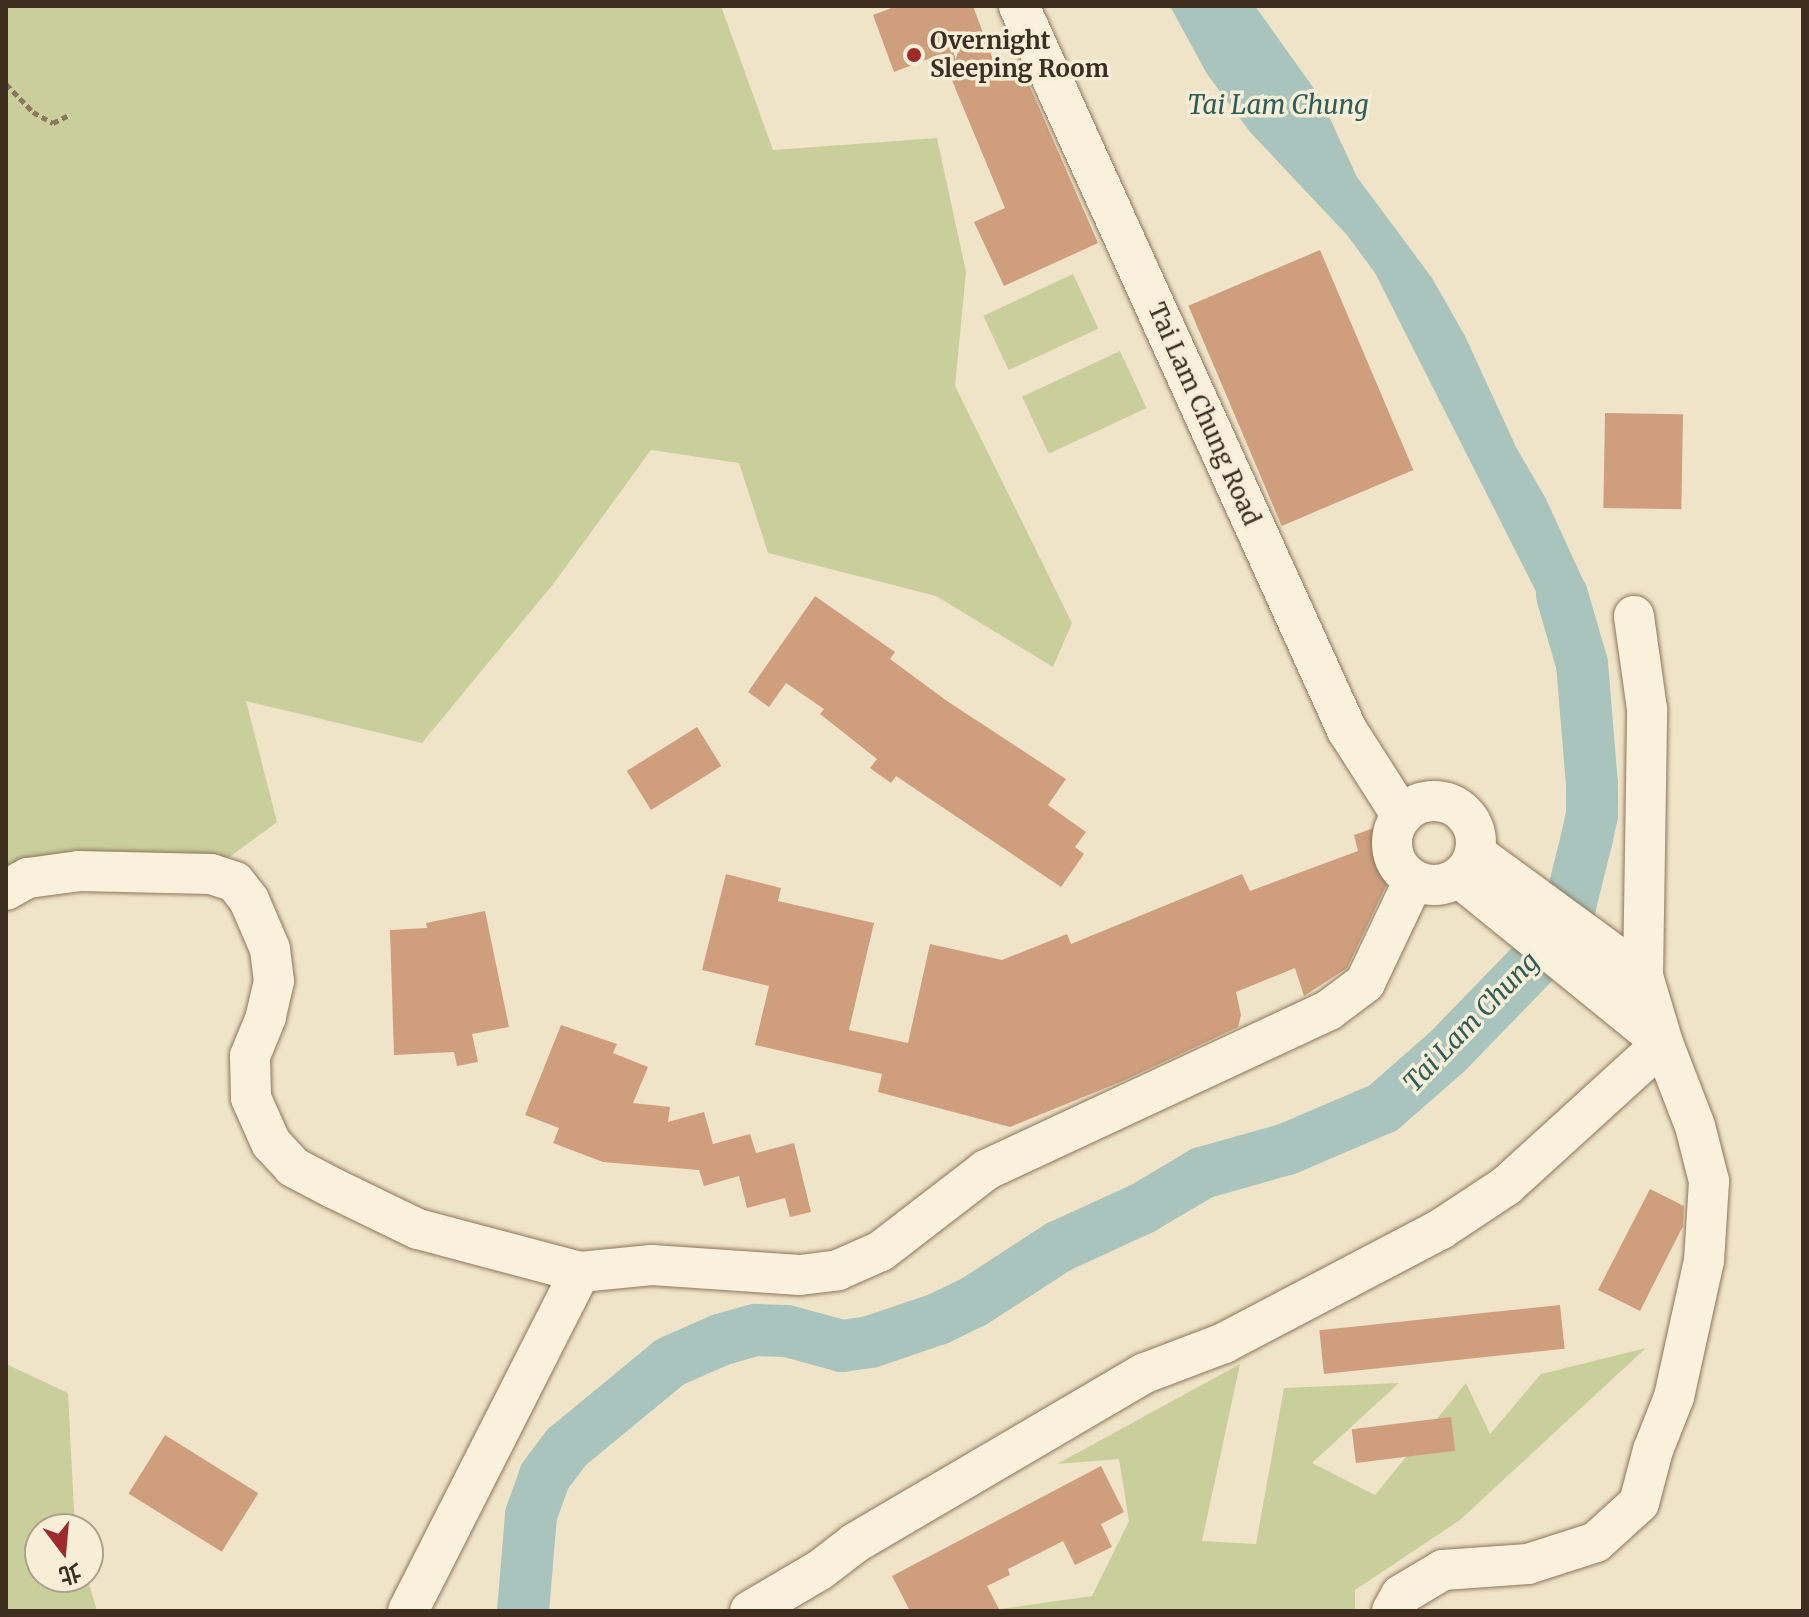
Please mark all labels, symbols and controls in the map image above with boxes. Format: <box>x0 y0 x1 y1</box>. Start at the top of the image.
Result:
place label: Overnight Sleeping Room <box>930 27 1109 83</box>
marker: Overnight Sleeping Room <box>905 46 923 64</box>
water label: Tai Lam Chung <box>1187 89 1369 121</box>
street label: Tai Lam Chung Road <box>1142 298 1266 530</box>
water label: Tai Lam Chung <box>1397 946 1545 1098</box>
north arrow <box>24 1513 104 1593</box>
text: 北 <box>56 1558 85 1591</box>

